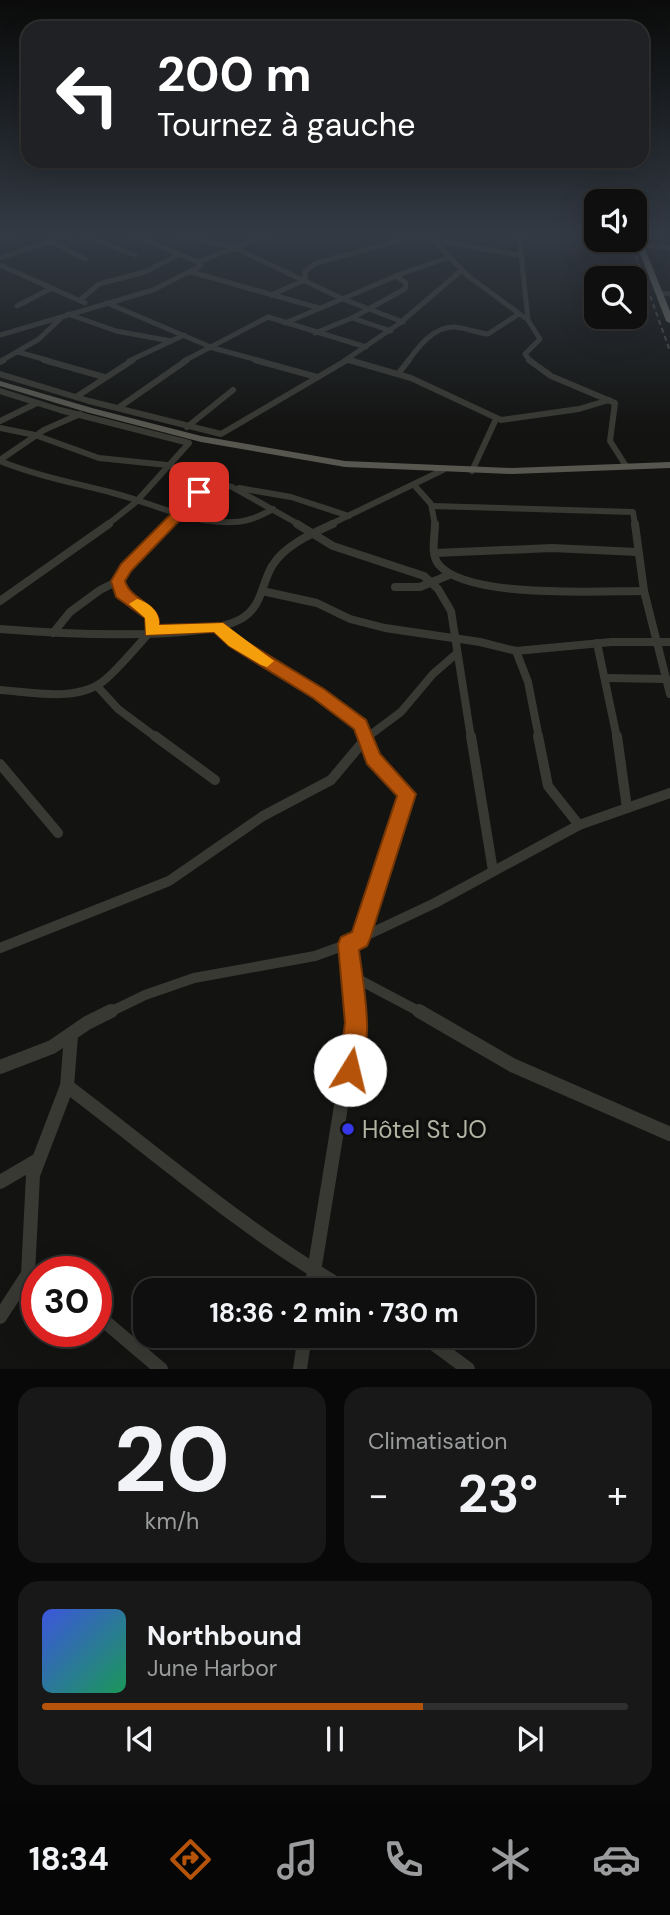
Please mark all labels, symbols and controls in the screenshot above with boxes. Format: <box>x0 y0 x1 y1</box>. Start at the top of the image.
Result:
text: 200 m <box>157 42 312 106</box>
icon: left <box>42 49 133 140</box>
text: Tournez à gauche <box>157 104 415 146</box>
map controls <box>584 189 647 329</box>
button: sound <box>584 189 647 252</box>
button: search <box>584 266 647 329</box>
pin <box>169 462 229 522</box>
icon: arrive <box>180 473 218 511</box>
position arrow <box>313 1033 387 1107</box>
place label: Hôtel St JO <box>362 1114 487 1145</box>
marker: Hôtel St JO <box>340 1121 356 1137</box>
speed limit sign: 30 <box>21 1256 112 1347</box>
text: 18:36 · 2 min · 730 m <box>209 1296 459 1330</box>
text: 20 <box>114 1401 230 1519</box>
text: Climatisation <box>368 1426 507 1456</box>
text: 23° <box>458 1460 538 1528</box>
text: − <box>368 1470 389 1520</box>
text: + <box>607 1470 628 1520</box>
text: km/h <box>145 1506 199 1536</box>
text: Northbound <box>147 1619 302 1653</box>
text: June Harbor <box>147 1653 277 1683</box>
icon: previous <box>121 1720 159 1758</box>
icon: pause <box>316 1720 354 1758</box>
icon: next <box>511 1720 549 1758</box>
icon: directions <box>166 1835 215 1884</box>
icon: music <box>273 1835 322 1884</box>
icon: phone <box>379 1835 428 1884</box>
icon: climate <box>486 1835 535 1884</box>
icon: car <box>592 1835 641 1884</box>
text: 18:34 <box>29 1838 109 1880</box>

